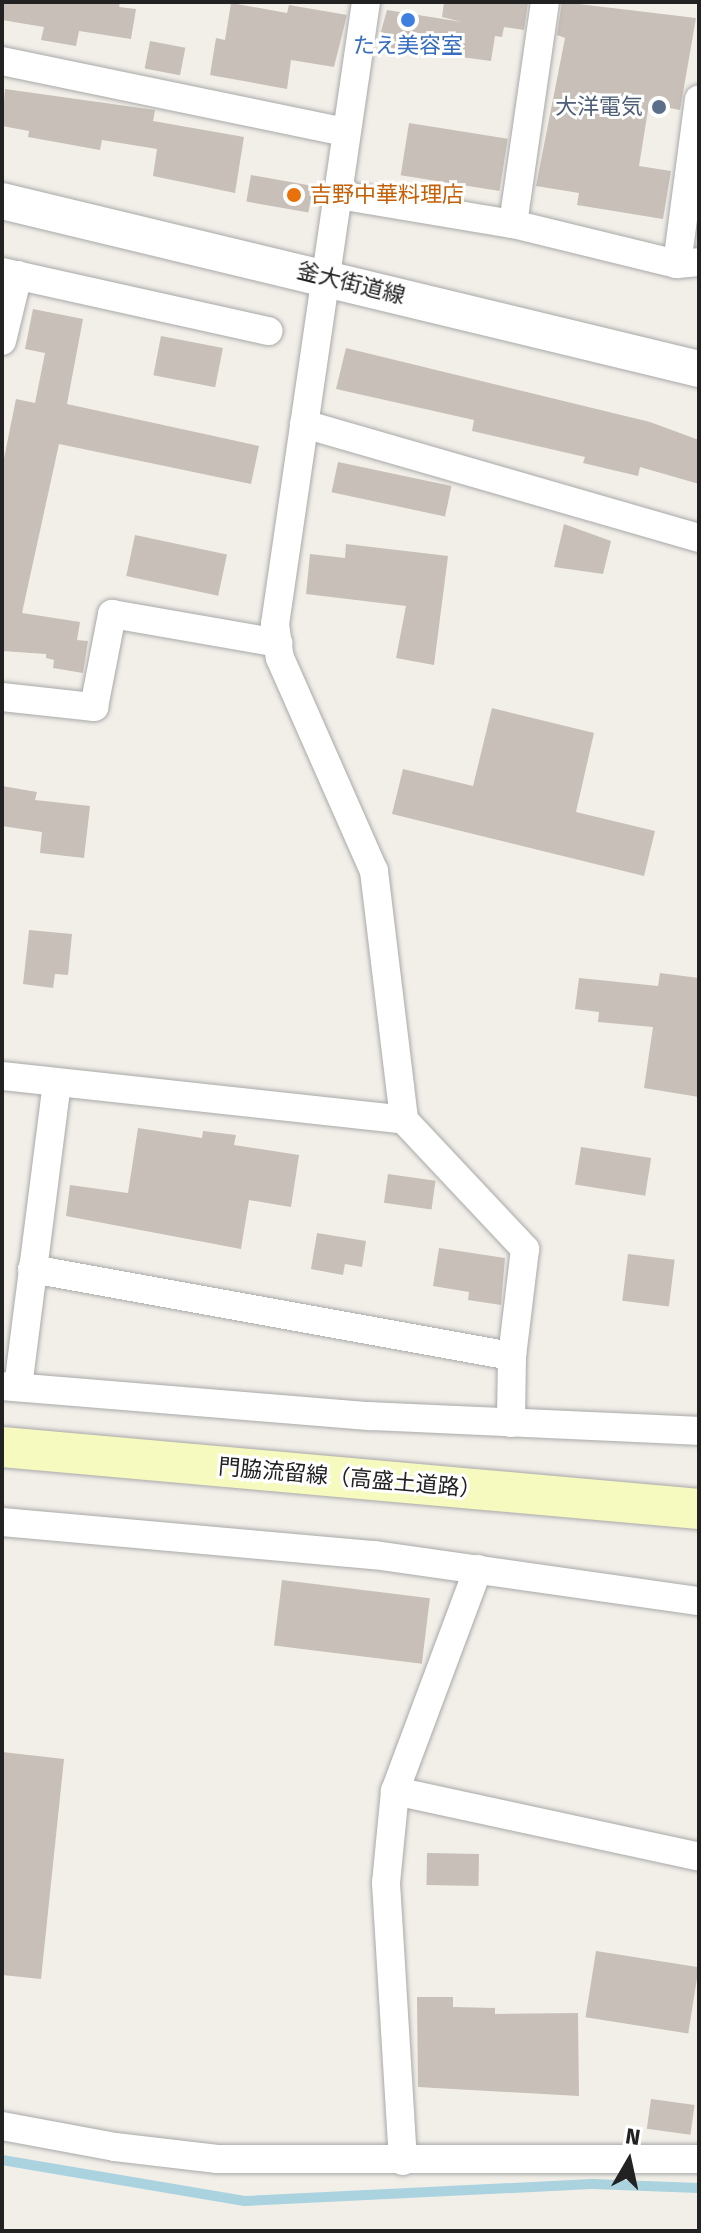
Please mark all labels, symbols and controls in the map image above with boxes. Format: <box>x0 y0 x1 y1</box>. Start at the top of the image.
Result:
marker: たえ美容室 <box>399 11 417 29</box>
place label: たえ美容室 <box>353 33 463 59</box>
place label: 大洋電気 <box>555 94 643 120</box>
marker: 大洋電気 <box>650 98 668 116</box>
place label: 吉野中華料理店 <box>310 182 464 208</box>
marker: 吉野中華料理店 <box>285 186 303 204</box>
street label: 釜大街道線 <box>294 257 408 309</box>
street label: 門脇流留線（高盛土道路） <box>217 1453 483 1503</box>
north arrow <box>589 2121 669 2201</box>
text: N <box>624 2122 642 2151</box>

